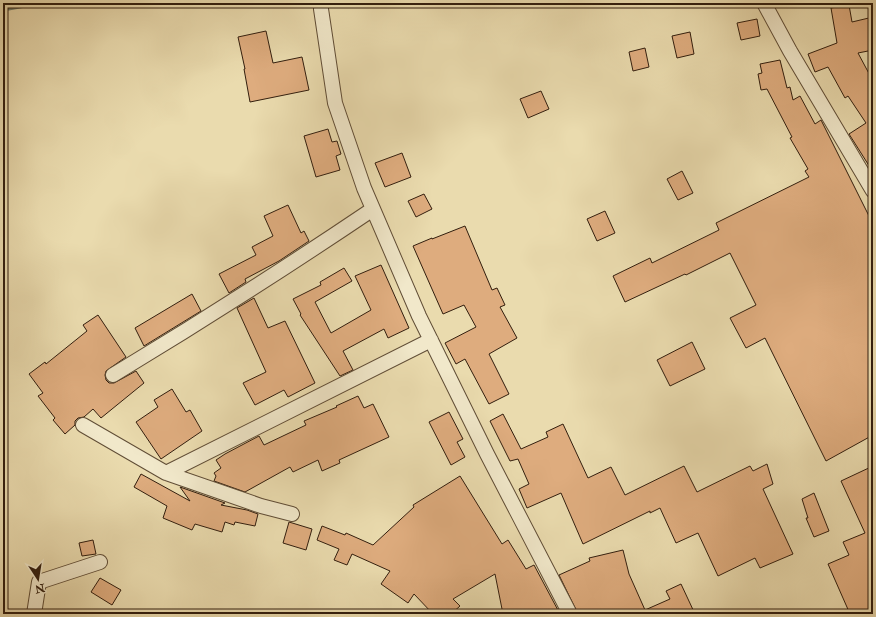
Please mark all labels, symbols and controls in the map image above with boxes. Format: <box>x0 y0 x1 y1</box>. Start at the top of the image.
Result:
north arrow <box>18 559 58 599</box>
text: N <box>33 581 47 596</box>

